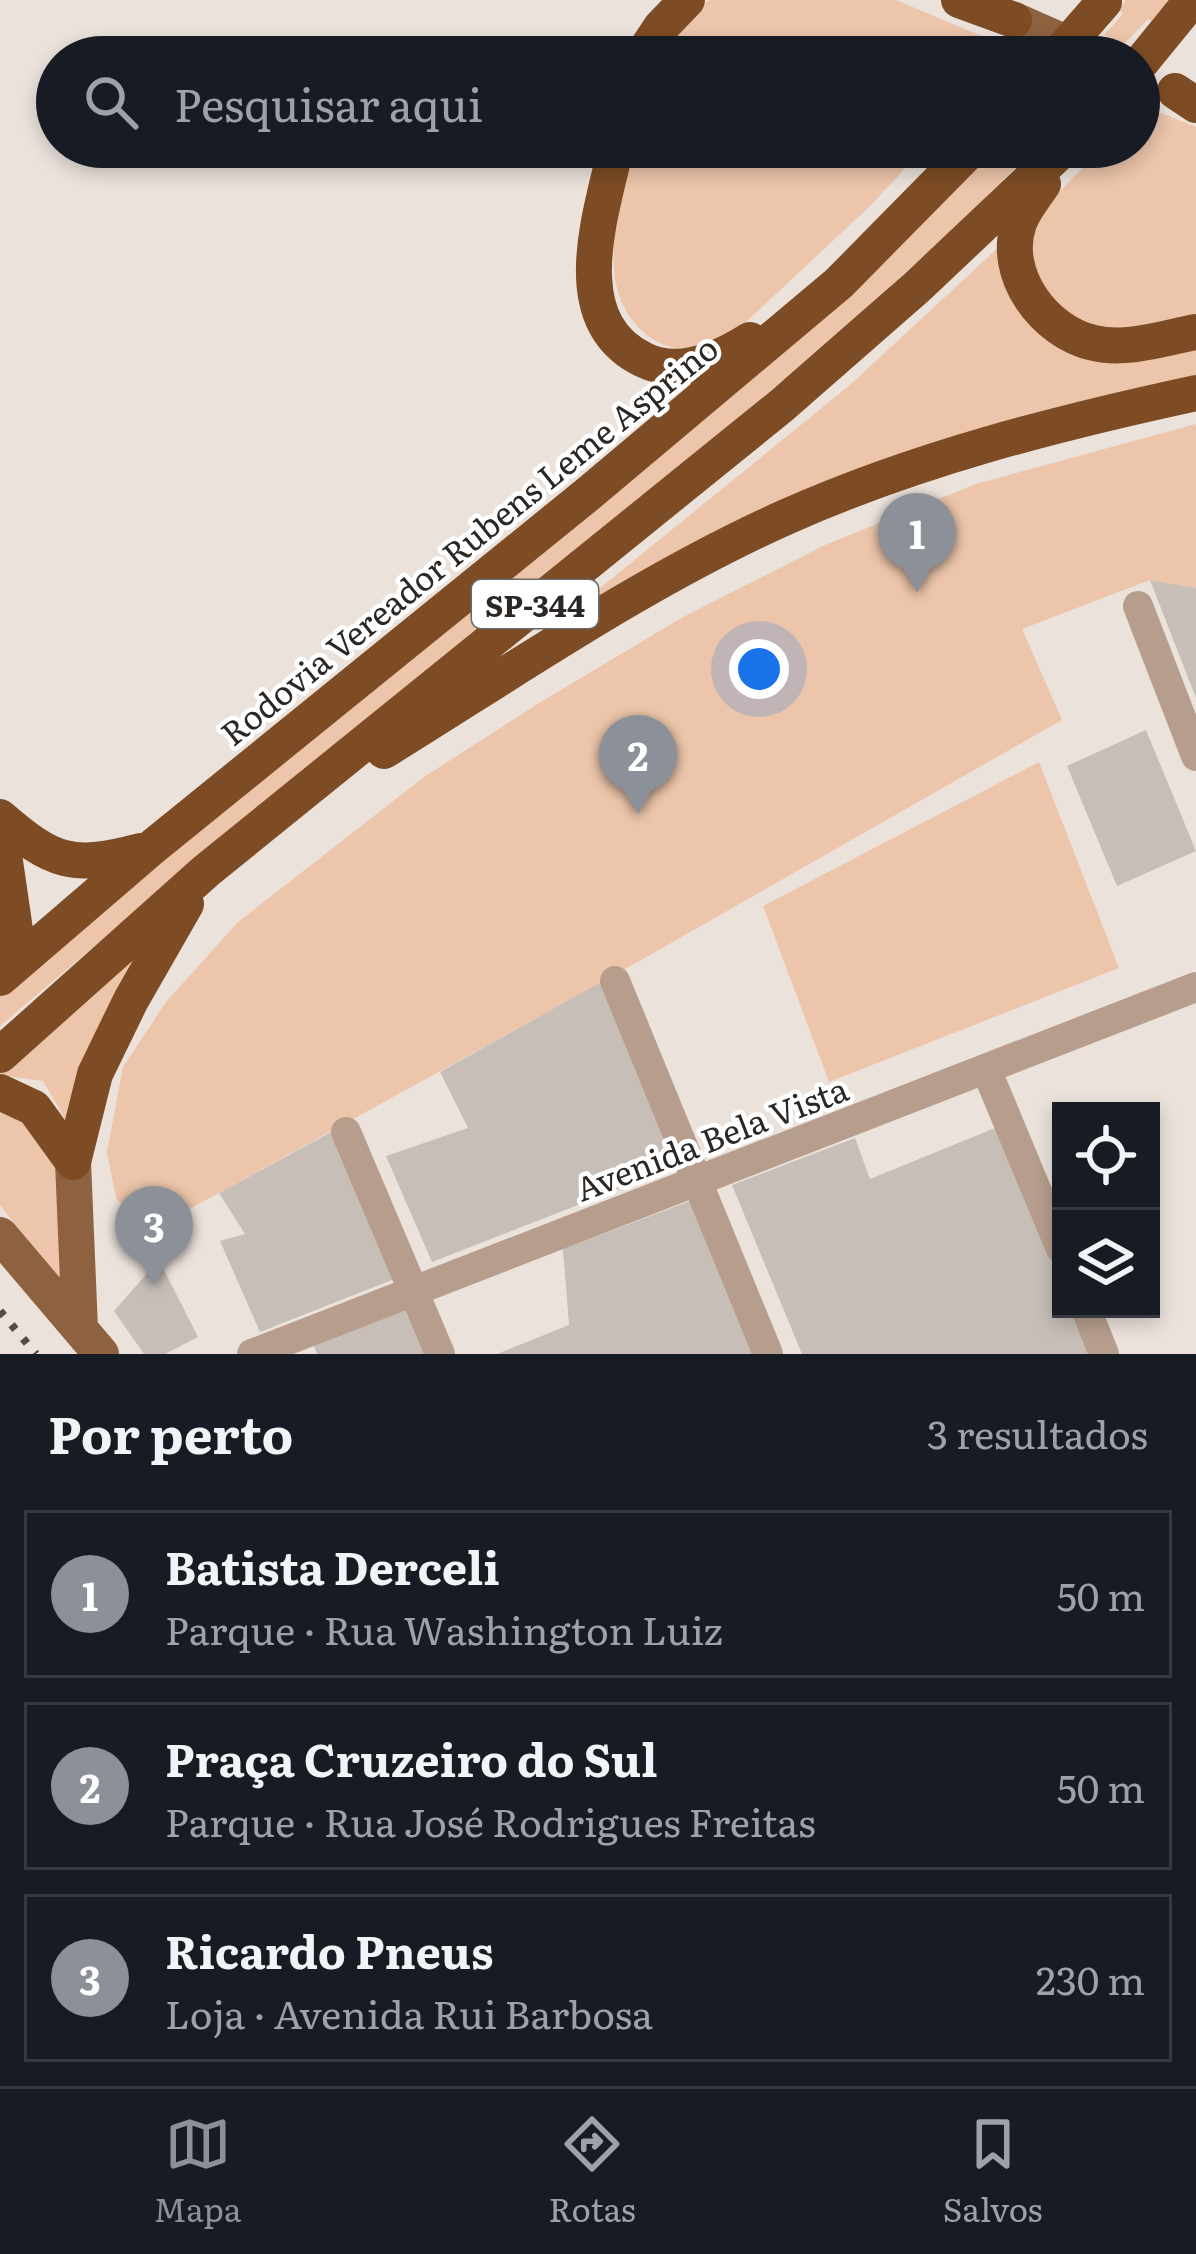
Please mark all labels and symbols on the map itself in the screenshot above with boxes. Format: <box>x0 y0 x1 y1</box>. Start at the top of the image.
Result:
street label: Rodovia Vereador Rubens Leme Asprino <box>209 322 727 756</box>
pin: 1 <box>878 493 956 592</box>
road number: SP-344 <box>472 580 598 628</box>
your location <box>729 639 789 699</box>
pin: 2 <box>599 715 677 814</box>
street label: Avenida Bela Vista <box>568 1062 855 1212</box>
pin: 3 <box>115 1186 193 1285</box>

